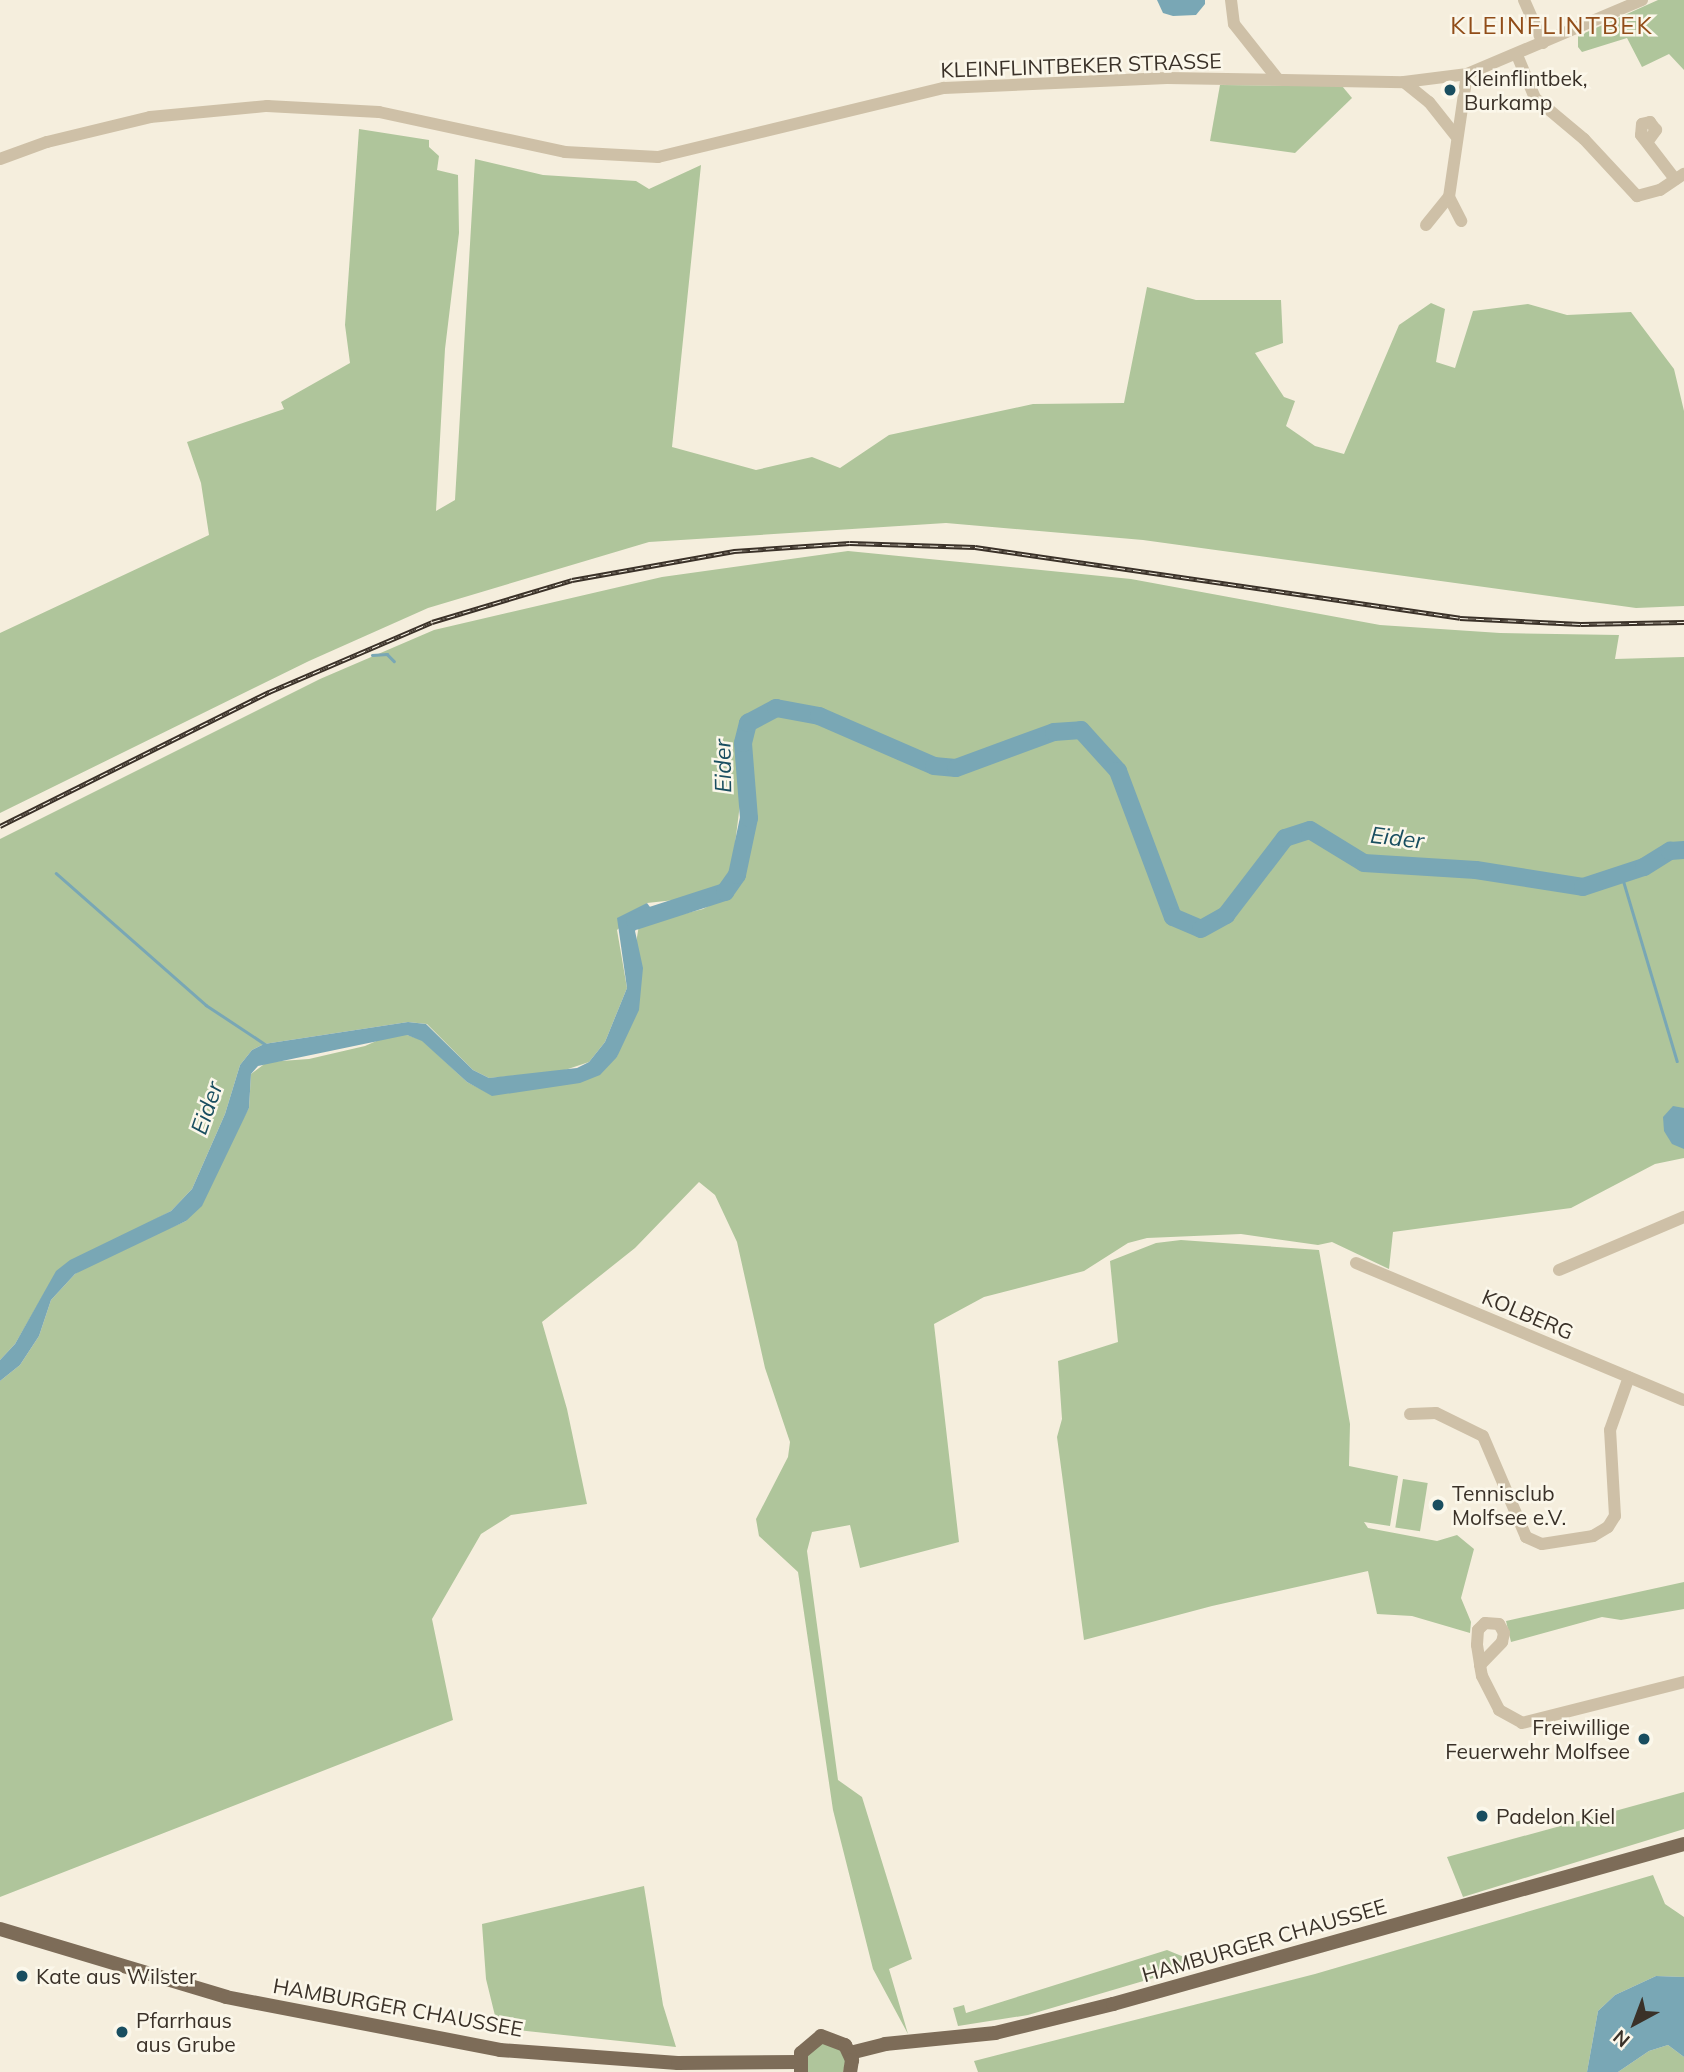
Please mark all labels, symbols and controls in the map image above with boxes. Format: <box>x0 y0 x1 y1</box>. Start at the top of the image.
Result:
district label: KLEINFLINTBEK <box>1452 12 1652 40</box>
street label: KLEINFLINTBEKER STRASSE <box>940 48 1222 82</box>
place label: Kleinflintbek, Burkamp <box>1464 65 1588 115</box>
marker: Kleinflintbek, Burkamp <box>1442 82 1458 98</box>
water label: Eider <box>709 739 737 793</box>
water label: Eider <box>1369 821 1425 855</box>
water label: Eider <box>185 1078 229 1138</box>
street label: KOLBERG <box>1479 1283 1577 1345</box>
place label: Tennisclub Molfsee e.V. <box>1452 1480 1566 1530</box>
marker: Tennisclub Molfsee e.V. <box>1430 1497 1446 1513</box>
place label: Freiwillige Feuerwehr Molfsee <box>1445 1714 1630 1764</box>
marker: Freiwillige Feuerwehr Molfsee <box>1636 1731 1652 1747</box>
place label: Padelon Kiel <box>1496 1803 1615 1829</box>
marker: Padelon Kiel <box>1474 1808 1490 1824</box>
street label: HAMBURGER CHAUSSEE <box>1139 1893 1389 1987</box>
place label: Kate aus Wilster <box>36 1963 197 1989</box>
marker: Kate aus Wilster <box>14 1968 30 1984</box>
street label: HAMBURGER CHAUSSEE <box>271 1973 525 2041</box>
north arrow <box>1600 1988 1670 2058</box>
place label: Pfarrhaus aus Grube <box>136 2007 236 2057</box>
marker: Pfarrhaus aus Grube <box>114 2024 130 2040</box>
text: N <box>1608 2025 1635 2053</box>

